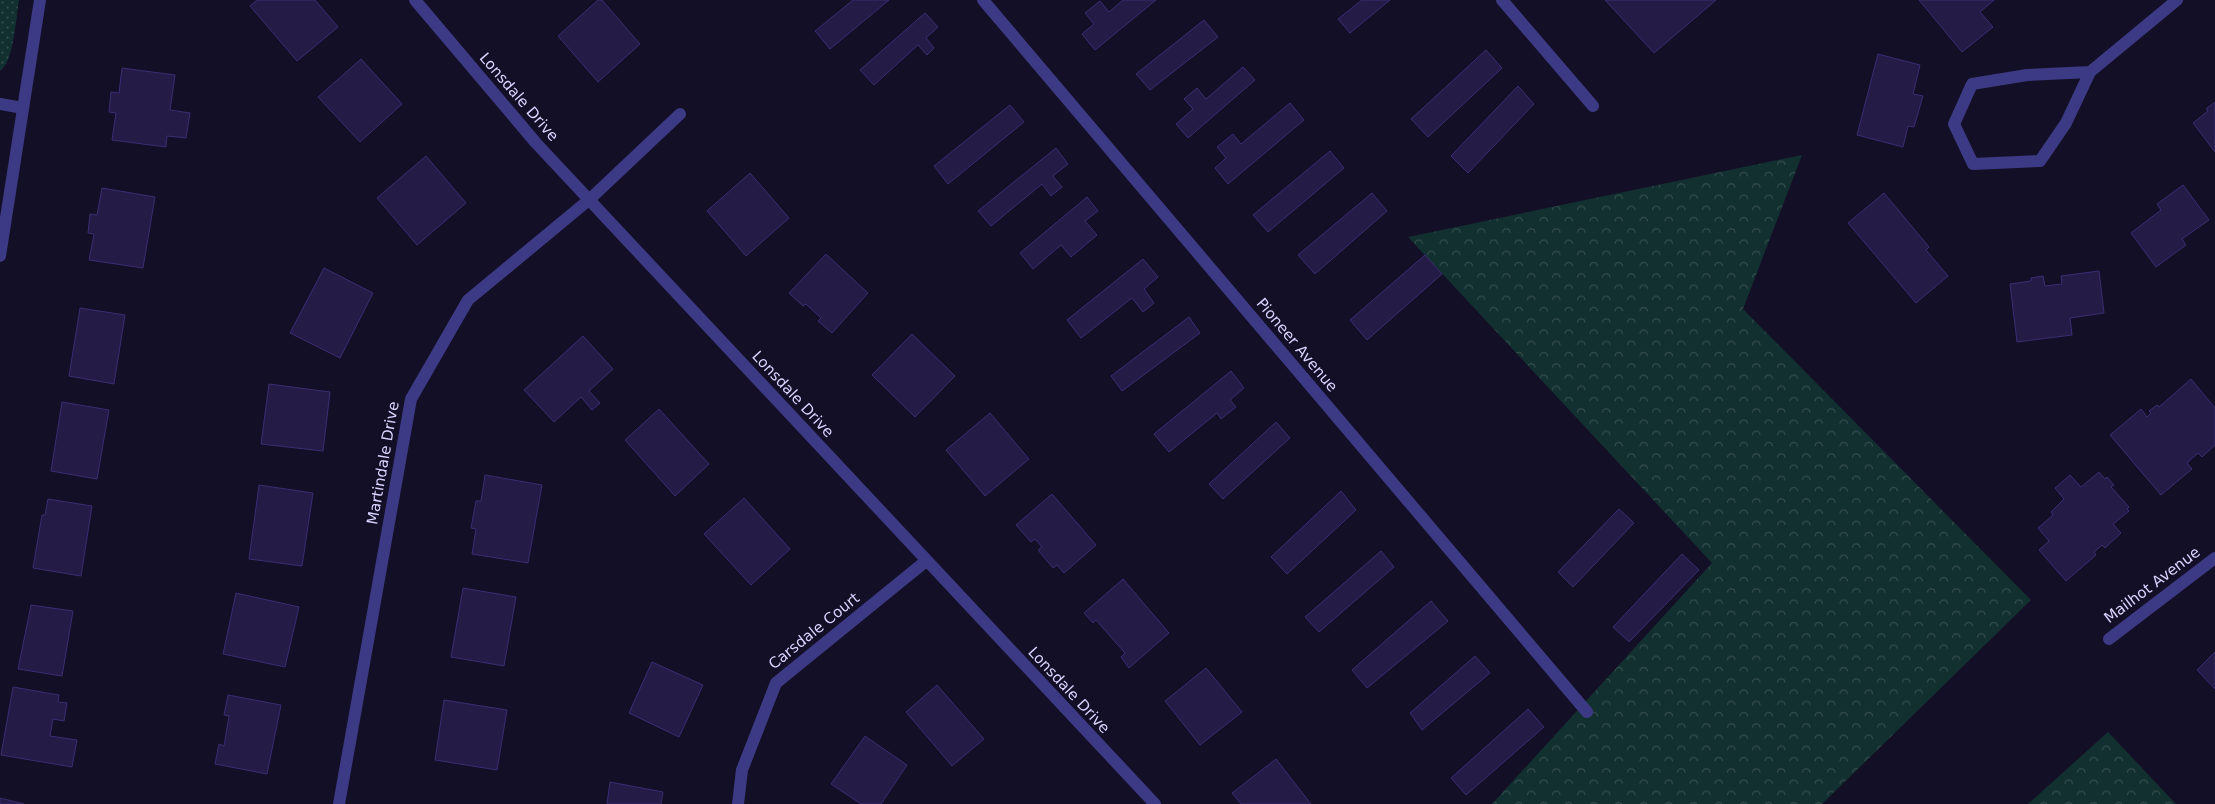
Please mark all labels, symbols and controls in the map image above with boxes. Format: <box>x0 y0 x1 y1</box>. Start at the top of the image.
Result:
street label: Lonsdale Drive <box>476 49 562 145</box>
street label: Pioneer Avenue <box>1253 295 1341 395</box>
street label: Lonsdale Drive <box>748 347 838 441</box>
street label: Martindale Drive <box>363 400 403 526</box>
street label: Mailhot Avenue <box>2100 543 2204 627</box>
street label: Carsdale Court <box>765 589 863 673</box>
street label: Lonsdale Drive <box>1024 643 1114 737</box>

